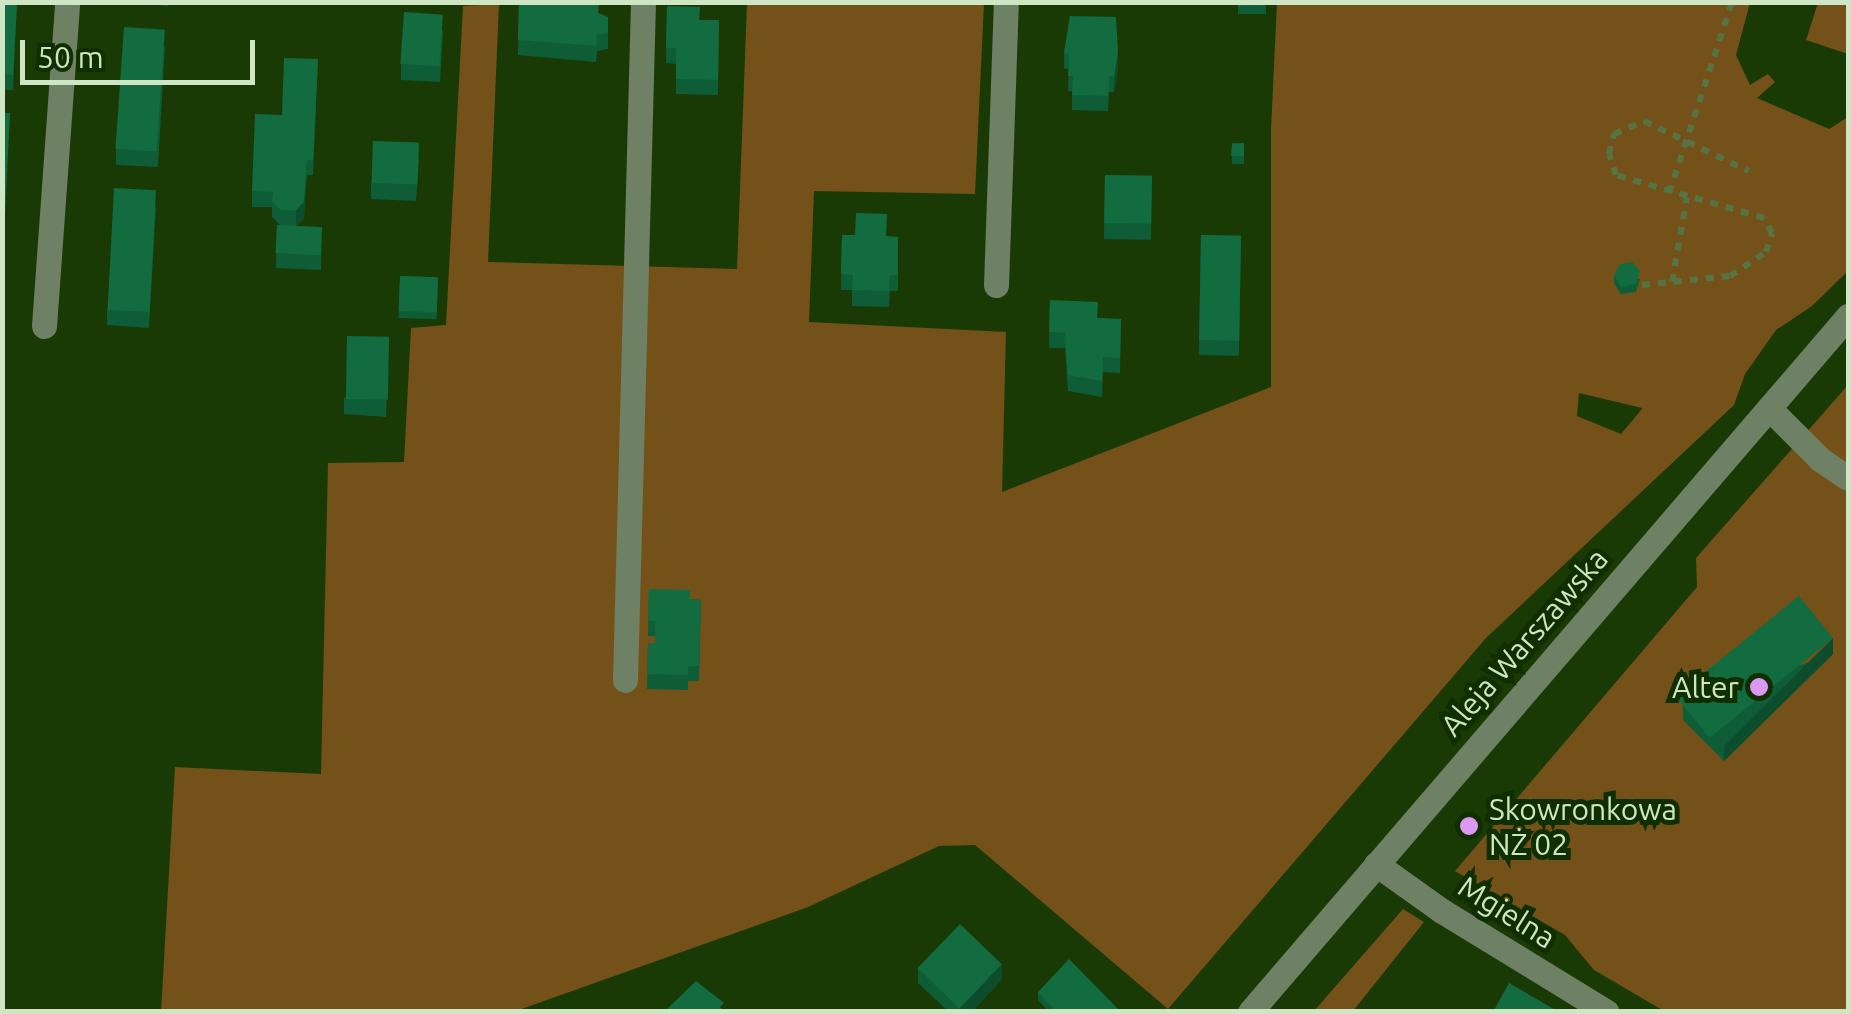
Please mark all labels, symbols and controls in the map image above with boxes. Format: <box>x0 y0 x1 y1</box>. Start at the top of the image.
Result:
scale bar <box>25 20 260 82</box>
text: 50 m <box>37 40 104 74</box>
street label: Aleja Warszawska <box>1433 541 1615 743</box>
place label: Alter <box>1672 669 1739 705</box>
marker: Alter <box>1748 676 1770 698</box>
place label: Skowronkowa NŻ 02 <box>1489 791 1677 862</box>
marker: Skowronkowa NŻ 02 <box>1458 815 1480 837</box>
street label: Mgielna <box>1452 868 1562 956</box>

